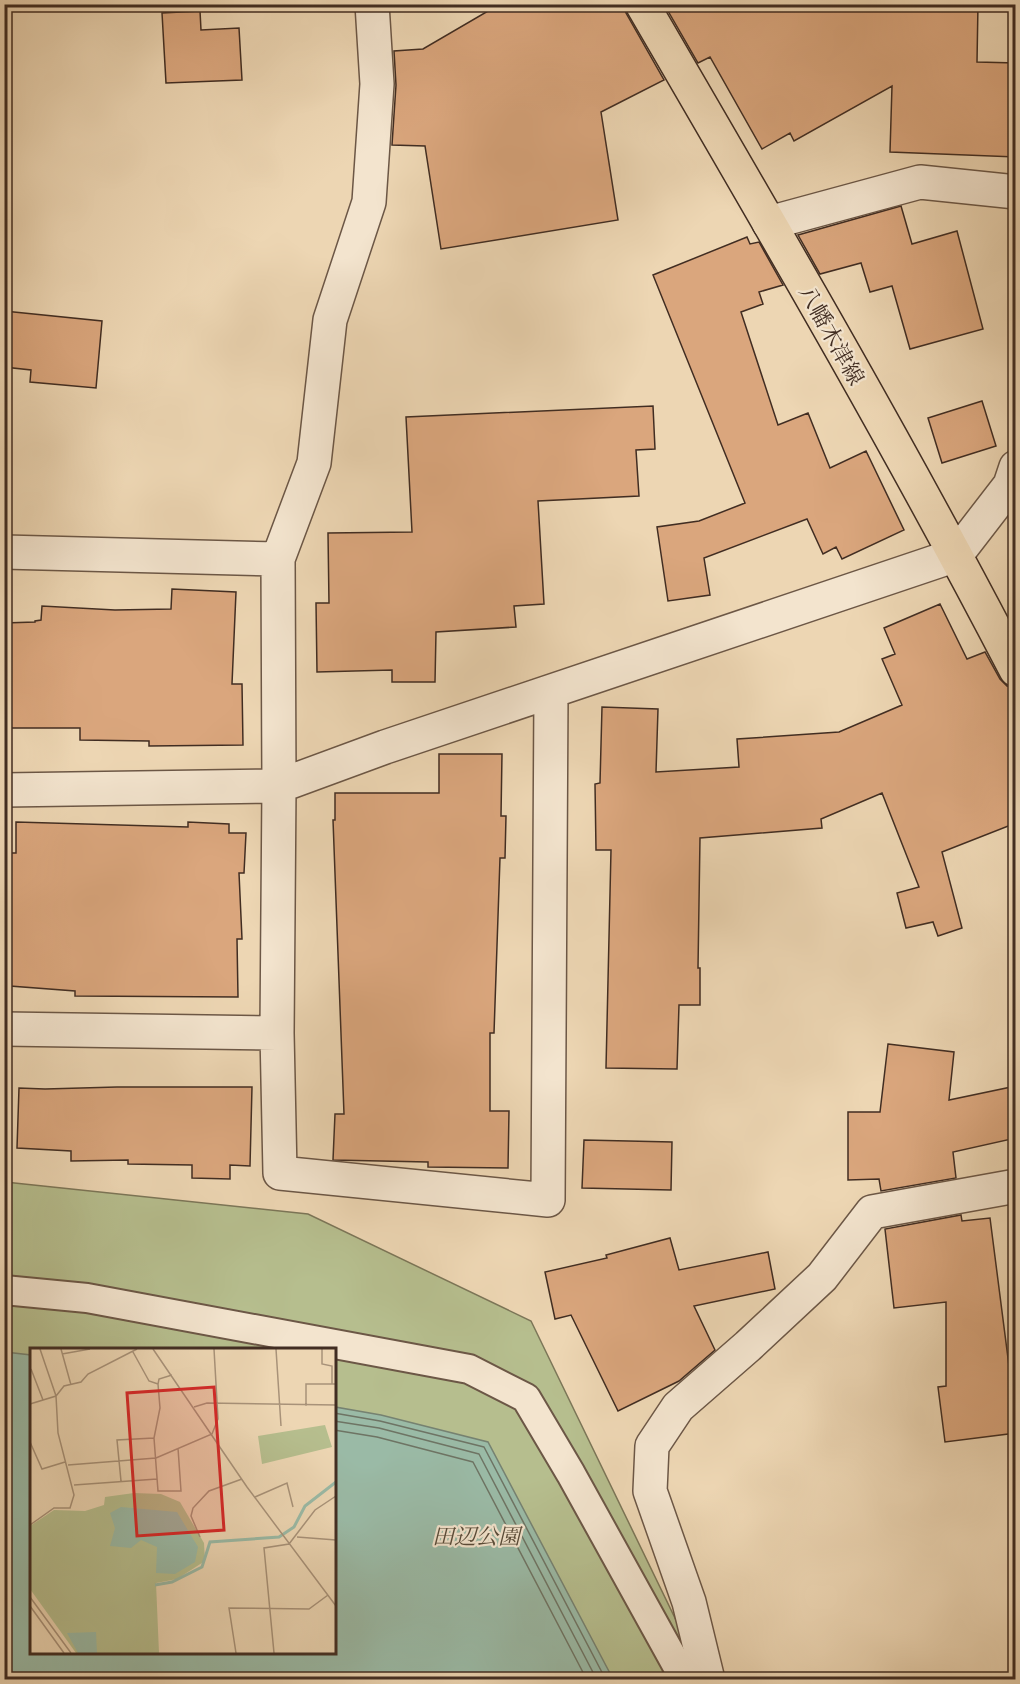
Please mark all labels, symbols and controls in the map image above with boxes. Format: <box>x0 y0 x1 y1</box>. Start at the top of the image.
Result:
street label: 八幡木津線 <box>792 281 869 390</box>
inset map <box>30 1348 336 1654</box>
park label: 田辺公園 <box>432 1524 523 1551</box>

